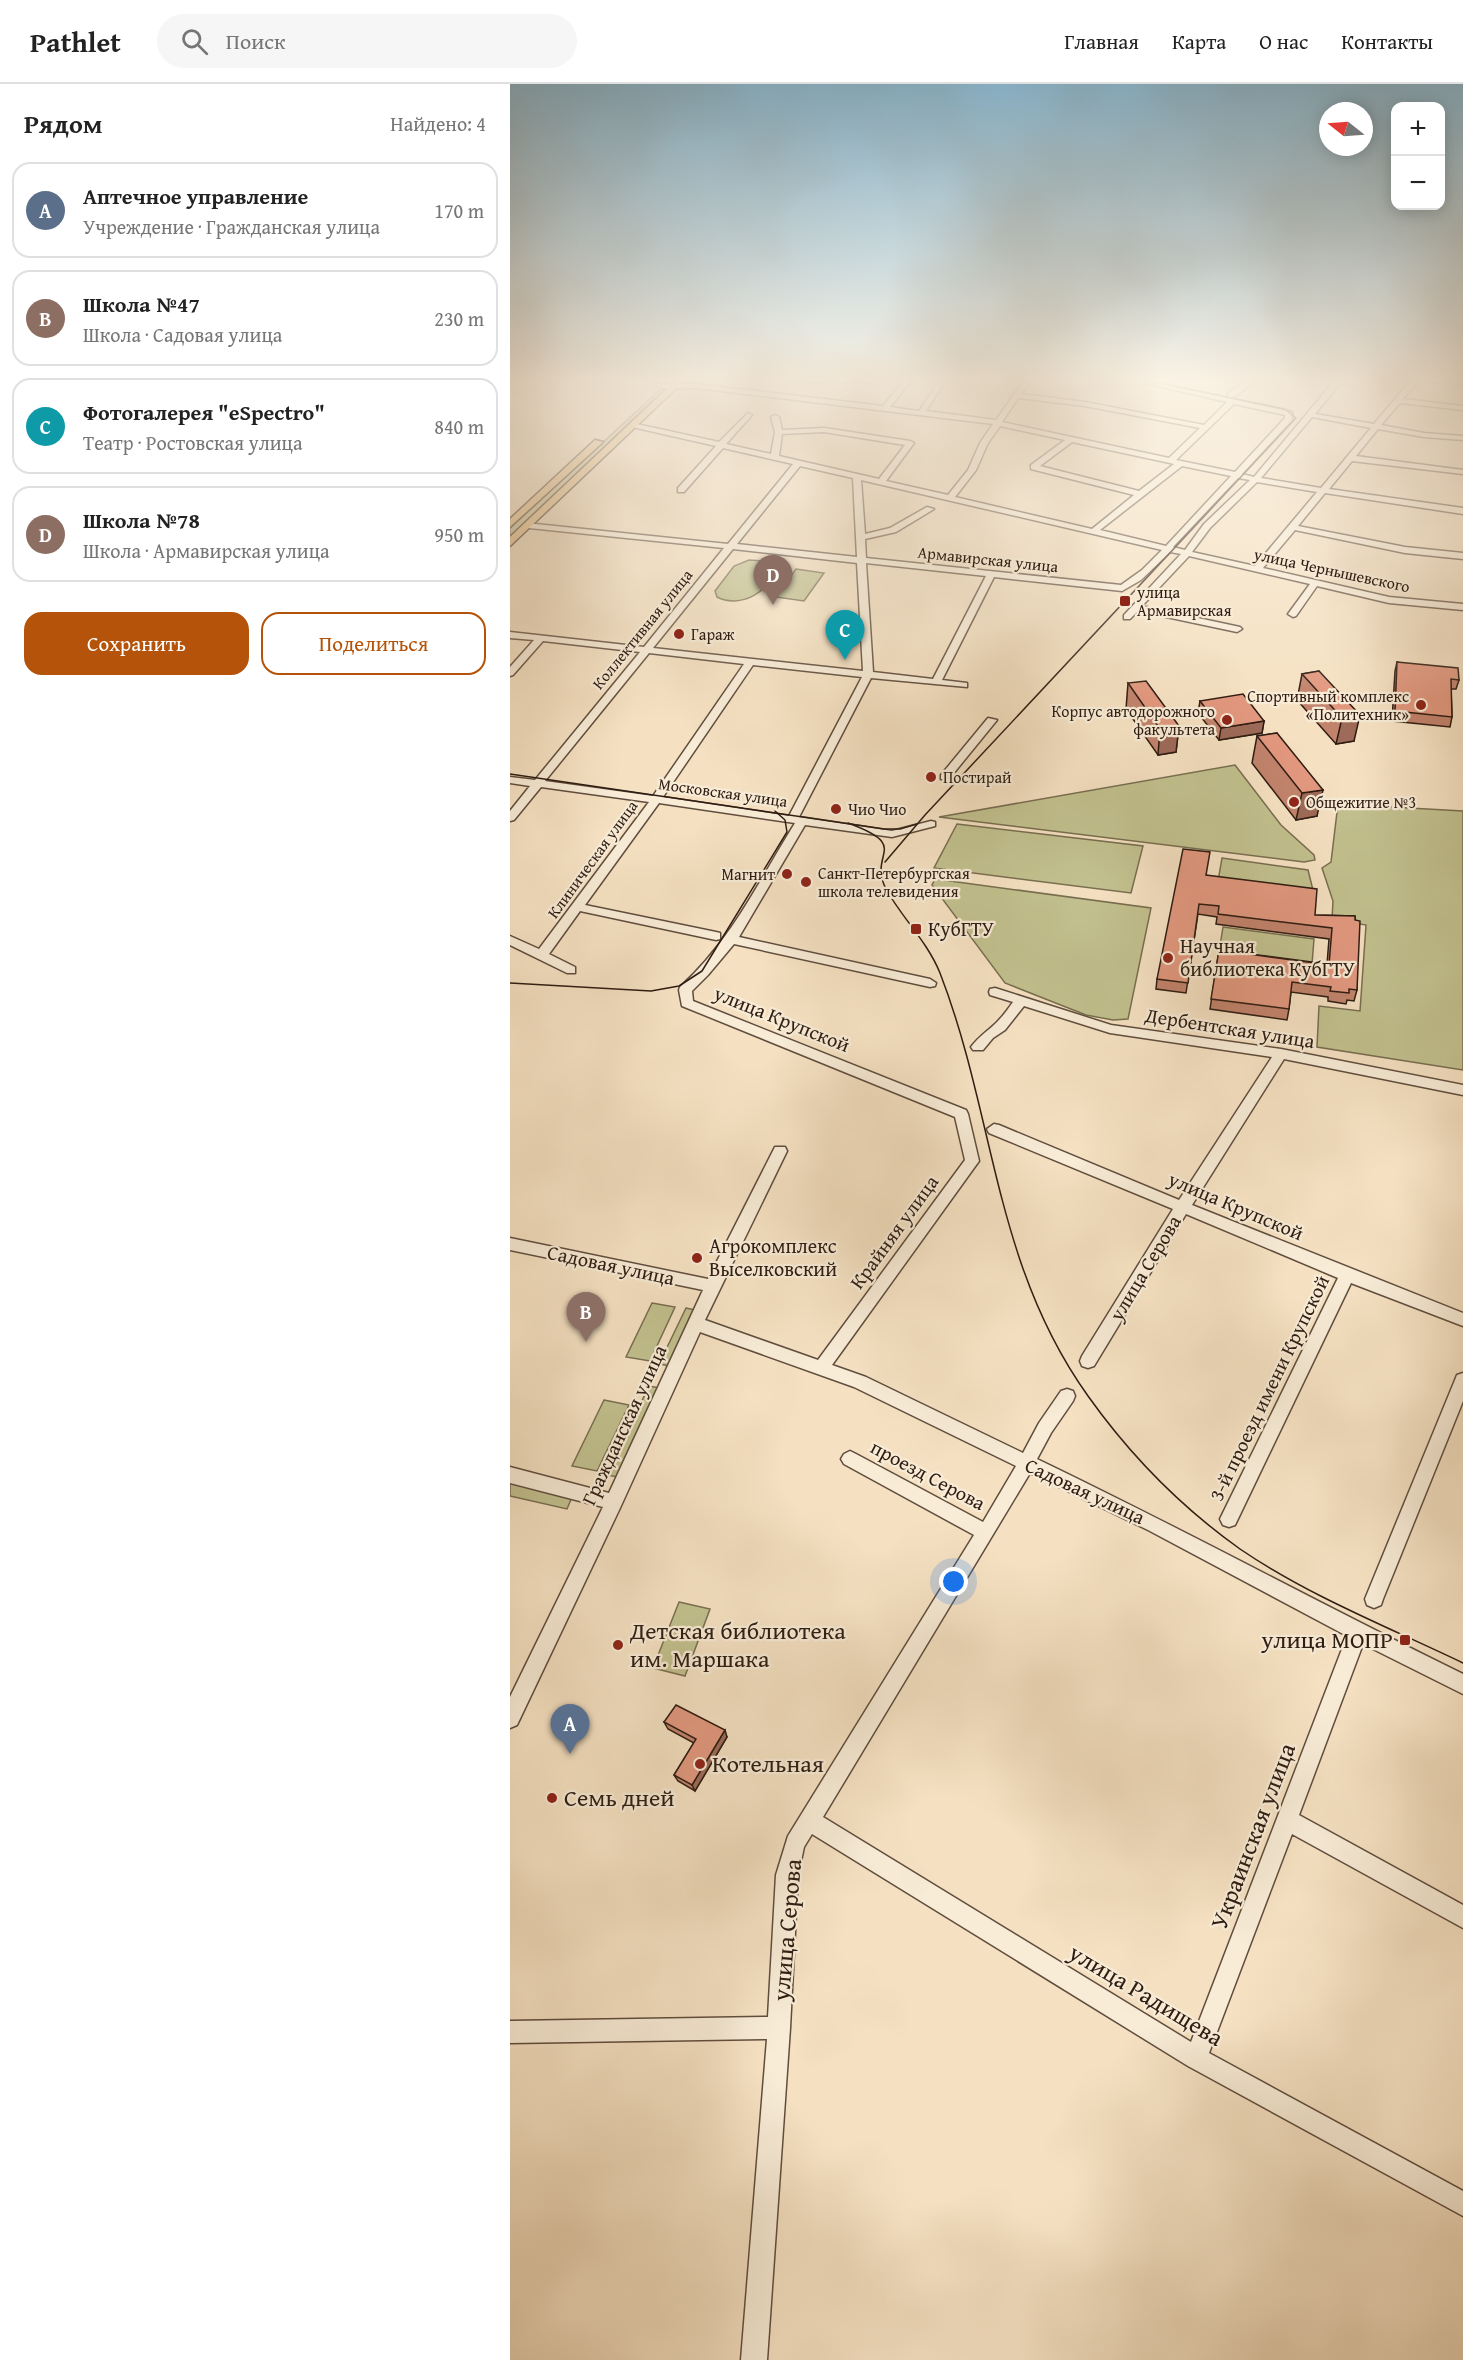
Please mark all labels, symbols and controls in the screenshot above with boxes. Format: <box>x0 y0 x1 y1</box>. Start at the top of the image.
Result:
search box <box>157 14 577 68</box>
text: Pathlet <box>30 21 121 62</box>
icon: search <box>178 25 211 58</box>
text: Поиск <box>226 25 286 57</box>
text: Главная <box>1064 26 1139 57</box>
text: Карта <box>1172 26 1226 57</box>
text: О нас <box>1259 26 1308 57</box>
text: Контакты <box>1341 26 1433 57</box>
north arrow <box>1319 102 1373 156</box>
map controls <box>1391 102 1445 210</box>
button: + <box>1391 102 1445 156</box>
text: Рядом <box>24 104 102 143</box>
text: Найдено: 4 <box>390 109 486 138</box>
button: − <box>1391 156 1445 210</box>
text: Аптечное управление <box>83 180 308 212</box>
text: A <box>39 196 52 225</box>
text: 170 m <box>434 196 484 225</box>
text: Учреждение · Гражданская улица <box>83 212 380 241</box>
text: Школа №47 <box>83 288 200 320</box>
text: B <box>39 304 52 333</box>
text: 230 m <box>434 304 484 333</box>
text: Школа · Садовая улица <box>83 320 282 349</box>
text: Фотогалерея "eSpectro" <box>83 396 325 428</box>
text: C <box>40 412 51 441</box>
text: 840 m <box>434 412 484 441</box>
text: Театр · Ростовская улица <box>83 428 303 457</box>
text: Школа №78 <box>83 504 200 536</box>
text: D <box>39 520 52 549</box>
text: 950 m <box>434 520 484 549</box>
text: Школа · Армавирская улица <box>83 536 330 565</box>
street label: Армавирская улица <box>917 540 1060 578</box>
street label: улица Чернышевского <box>1251 542 1412 598</box>
pin: D <box>754 556 792 605</box>
street label: Коллективная улица <box>586 564 698 694</box>
place label: улица Армавирская <box>1136 580 1232 622</box>
marker: улица Армавирская <box>1118 594 1132 608</box>
pin: C <box>826 610 864 660</box>
button: Сохранить <box>24 612 249 675</box>
button: Поделиться <box>261 612 486 675</box>
place label: Гараж <box>691 622 735 646</box>
marker: Гараж <box>672 627 686 641</box>
place label: Спортивный комплекс «Политехник» <box>1247 684 1409 726</box>
marker: Спортивный комплекс «Политехник» <box>1414 698 1428 712</box>
place label: Корпус автодорожного факультета <box>1052 699 1215 741</box>
marker: Корпус автодорожного факультета <box>1220 713 1234 727</box>
place label: Постирай <box>943 765 1012 789</box>
marker: Постирай <box>924 770 938 784</box>
street label: Московская улица <box>657 771 789 813</box>
place label: Общежитие №3 <box>1306 790 1416 814</box>
street label: Клиническая улица <box>541 795 643 923</box>
marker: Общежитие №3 <box>1287 795 1301 809</box>
place label: Чио Чио <box>848 797 906 821</box>
marker: Чио Чио <box>829 802 843 816</box>
place label: Санкт-Петербургская школа телевидения <box>818 861 970 903</box>
place label: Магнит <box>722 862 775 886</box>
marker: Магнит <box>780 867 794 881</box>
marker: Санкт-Петербургская школа телевидения <box>799 875 813 889</box>
place label: КубГТУ <box>928 914 995 943</box>
marker: КубГТУ <box>909 922 923 936</box>
place label: Научная библиотека КубГТУ <box>1180 931 1356 983</box>
marker: Научная библиотека КубГТУ <box>1161 951 1175 965</box>
street label: улица Крупской <box>709 978 855 1059</box>
street label: Дербентская улица <box>1142 1000 1317 1055</box>
street label: улица Крупской <box>1163 1164 1308 1247</box>
street label: Крайняя улица <box>842 1168 945 1295</box>
street label: улица Серова <box>1101 1209 1188 1327</box>
place label: Агрокомплекс Выселковский <box>709 1231 837 1283</box>
street label: Садовая улица <box>545 1237 678 1292</box>
marker: Агрокомплекс Выселковский <box>690 1251 704 1265</box>
street label: 3-й проезд имени Крупской <box>1201 1270 1336 1506</box>
pin: B <box>566 1292 606 1342</box>
street label: Гражданская улица <box>574 1339 674 1510</box>
street label: проезд Серова <box>866 1432 991 1517</box>
street label: Садовая улица <box>1021 1450 1150 1531</box>
your location <box>939 1567 968 1596</box>
place label: Детская библиотека им. Маршака <box>629 1613 846 1676</box>
place label: улица МОПР <box>1260 1622 1393 1657</box>
marker: улица МОПР <box>1398 1633 1412 1647</box>
marker: Детская библиотека им. Маршака <box>611 1638 625 1652</box>
pin: A <box>550 1704 590 1754</box>
street label: Украинская улица <box>1201 1737 1304 1934</box>
place label: Котельная <box>712 1746 824 1781</box>
marker: Котельная <box>693 1757 707 1771</box>
place label: Семь дней <box>564 1780 675 1815</box>
marker: Семь дней <box>545 1791 559 1805</box>
street label: улица Серова <box>763 1857 810 2004</box>
street label: улица Радищева <box>1062 1934 1231 2055</box>

